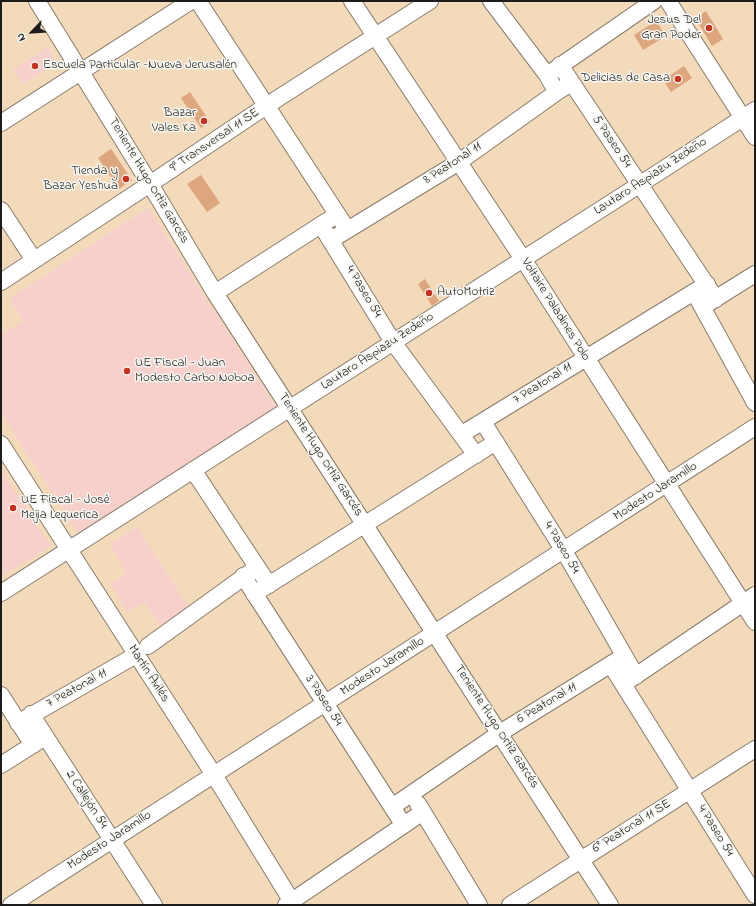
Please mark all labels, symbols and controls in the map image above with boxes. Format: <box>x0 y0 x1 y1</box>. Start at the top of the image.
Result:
north arrow <box>12 12 52 52</box>
place label: Jesus Del Gran Poder <box>641 13 701 44</box>
marker: Jesus Del Gran Poder <box>704 23 714 33</box>
text: N <box>12 30 30 44</box>
place label: Escuela Particular -Nueva Jerusalén <box>43 58 237 74</box>
marker: Escuela Particular -Nueva Jerusalén <box>30 61 40 71</box>
place label: Delicias de Casa <box>581 71 670 87</box>
marker: Delicias de Casa <box>673 74 683 84</box>
street label: 9° Transversal 11 SE <box>167 105 263 177</box>
place label: Bazar Vales Ka <box>152 106 196 137</box>
street label: 5 Paseo 54 <box>588 113 634 171</box>
street label: Teniente Hugo Ortiz Garcés <box>104 115 192 247</box>
marker: Bazar Vales Ka <box>199 116 209 126</box>
street label: Lautaro Aspiazu Zedeño <box>592 135 710 219</box>
street label: 8 Peatonal 11 <box>421 139 485 189</box>
place label: Tienda y Bazar Yeshua <box>43 164 118 195</box>
marker: Tienda y Bazar Yeshua <box>121 174 131 184</box>
street label: Voltaire Paladines Polo <box>517 256 593 364</box>
street label: 4 Paseo 54 <box>341 263 385 321</box>
place label: AutoMotriz <box>437 285 494 301</box>
marker: AutoMotriz <box>424 288 434 298</box>
street label: Lautaro Aspiazu Zedeño <box>319 310 437 394</box>
place label: UE Fiscal - Juan Modesto Carbo Noboa <box>135 356 255 387</box>
street label: 7 Peatonal 11 <box>511 360 575 408</box>
marker: UE Fiscal - Juan Modesto Carbo Noboa <box>122 366 132 376</box>
street label: Teniente Hugo Ortiz Garcés <box>274 390 366 520</box>
street label: Modesto Jaramillo <box>611 459 701 525</box>
place label: UE Fiscal - José Mejia Lequerica <box>21 493 110 524</box>
marker: UE Fiscal - José Mejia Lequerica <box>8 503 18 513</box>
street label: 4 Paseo 54 <box>539 519 583 577</box>
street label: Modesto Jaramillo <box>338 634 428 700</box>
street label: Martín Avilés <box>124 642 172 706</box>
street label: Teniente Hugo Ortiz Garcés <box>450 662 542 792</box>
street label: 7 Peatonal 11 <box>44 666 110 712</box>
street label: 3 Paseo 54 <box>301 673 345 729</box>
street label: 6 Peatonal 11 <box>514 680 580 728</box>
street label: 2 Callejón 54 <box>62 768 110 832</box>
street label: 6° Peatonal 11 SE <box>590 797 674 857</box>
street label: 4 Paseo 54 <box>693 802 737 860</box>
street label: Modesto Jaramillo <box>65 808 155 874</box>

